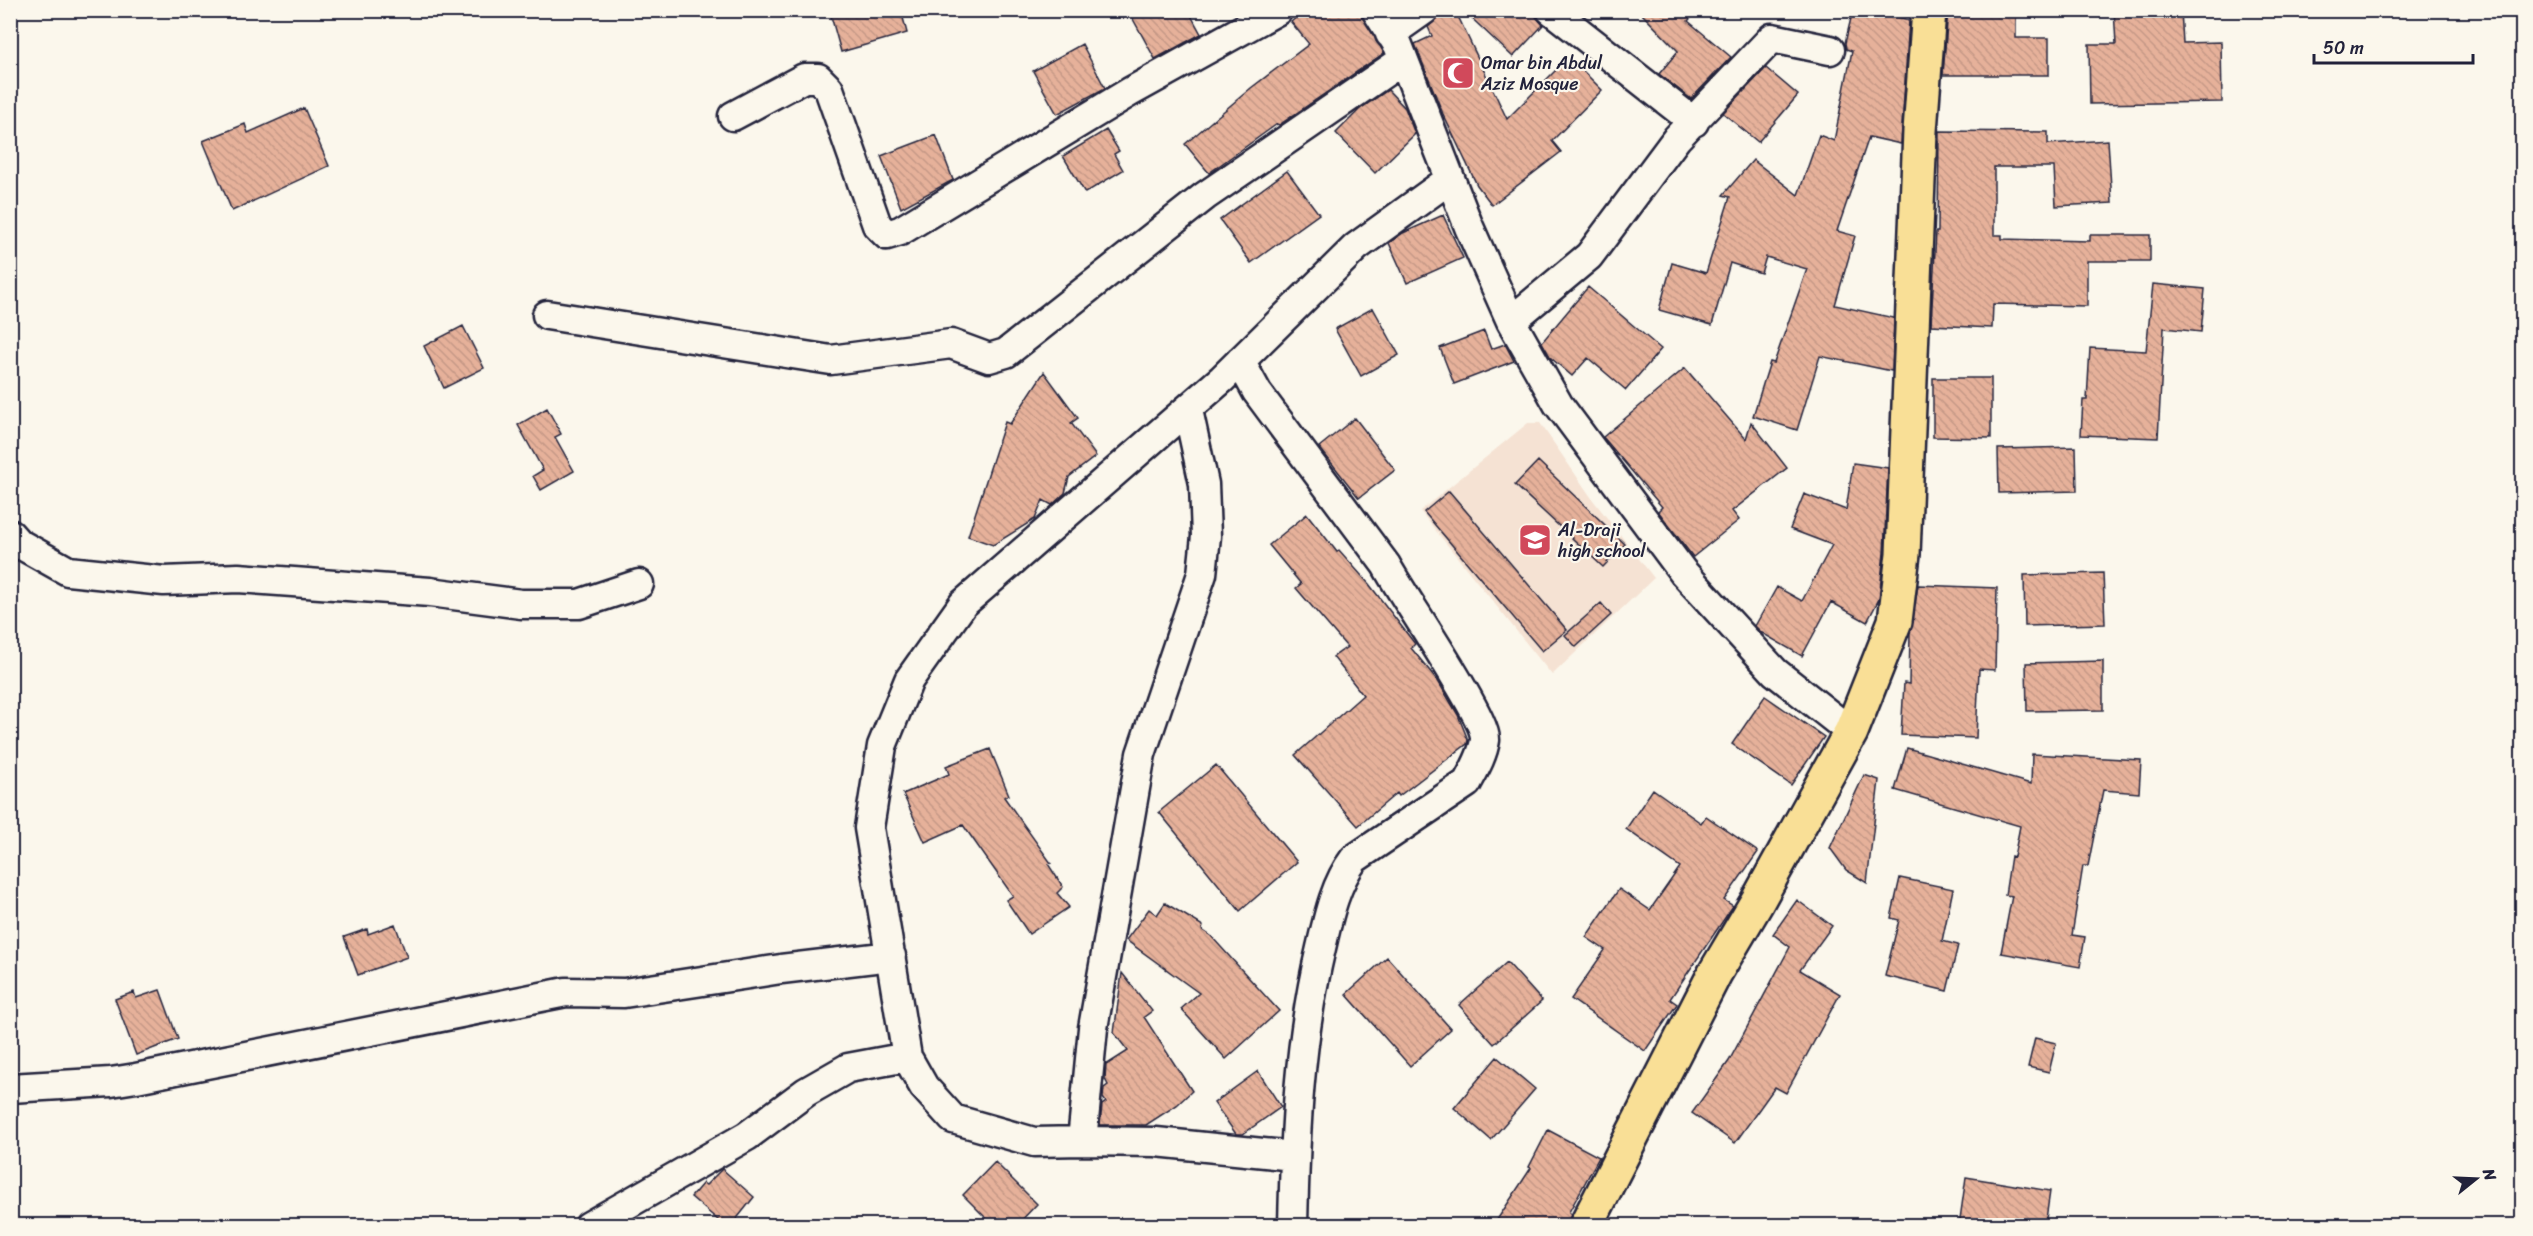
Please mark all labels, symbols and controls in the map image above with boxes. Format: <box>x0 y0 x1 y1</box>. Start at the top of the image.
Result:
scale bar <box>2314 27 2473 65</box>
text: 50 m <box>2323 32 2364 64</box>
place label: Omar bin Abdul Aziz Mosque <box>1480 47 1603 100</box>
mosque icon: Omar bin Abdul Aziz Mosque <box>1440 55 1476 91</box>
place label: Al-Draji high school <box>1557 514 1647 567</box>
school or university icon: Al-Draji high school <box>1517 522 1553 558</box>
north arrow <box>2446 1149 2506 1209</box>
text: N <box>2474 1164 2506 1185</box>

